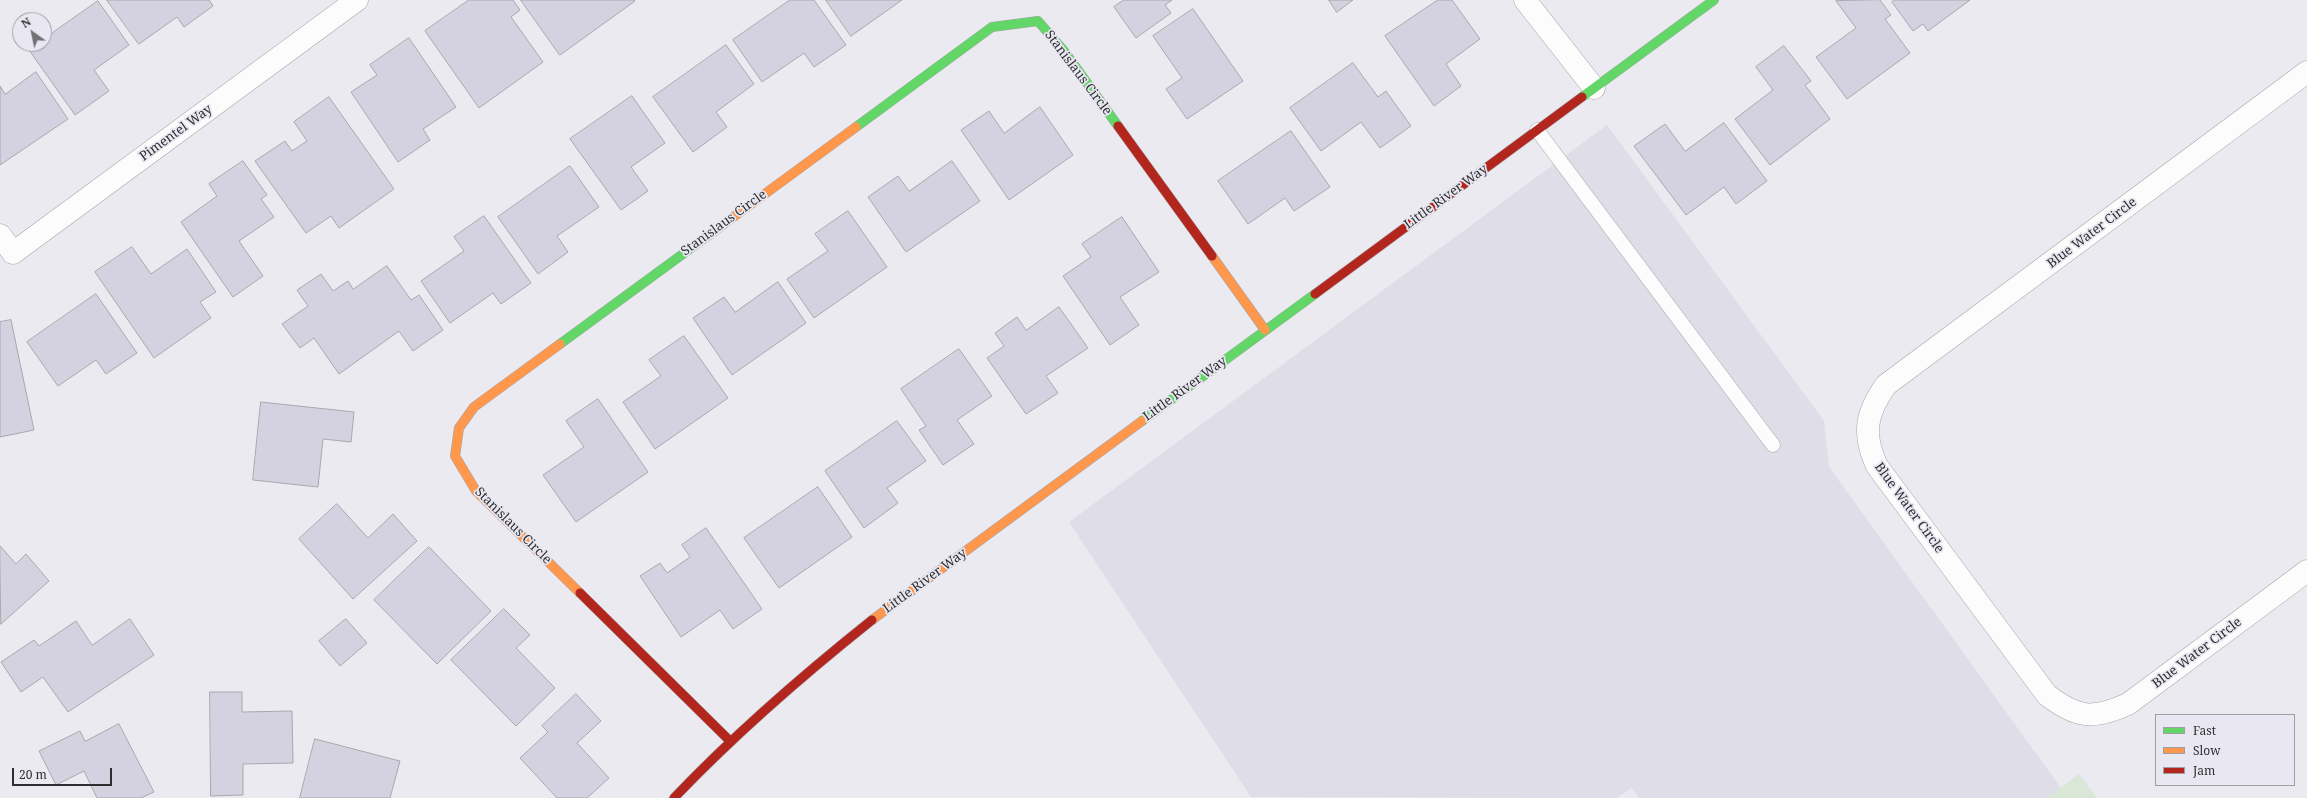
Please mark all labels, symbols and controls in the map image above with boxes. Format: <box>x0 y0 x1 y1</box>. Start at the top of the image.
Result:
north arrow <box>12 12 52 52</box>
text: N <box>18 14 33 31</box>
street label: Stanislaus Circle <box>1041 28 1115 118</box>
street label: Pimentel Way <box>137 102 215 164</box>
street label: Little River Way <box>1401 161 1491 233</box>
street label: Stanislaus Circle <box>678 187 770 259</box>
street label: Blue Water Circle <box>2044 194 2140 272</box>
street label: Little River Way <box>1140 353 1230 425</box>
street label: Blue Water Circle <box>1871 460 1947 556</box>
street label: Stanislaus Circle <box>471 484 555 568</box>
street label: Little River Way <box>880 545 970 617</box>
street label: Blue Water Circle <box>2149 614 2245 692</box>
legend <box>2155 714 2295 786</box>
text: Fast <box>2193 722 2216 739</box>
text: Slow <box>2193 742 2221 759</box>
scale bar <box>14 760 114 786</box>
text: Jam <box>2193 762 2215 779</box>
text: 20 m <box>19 766 47 783</box>

